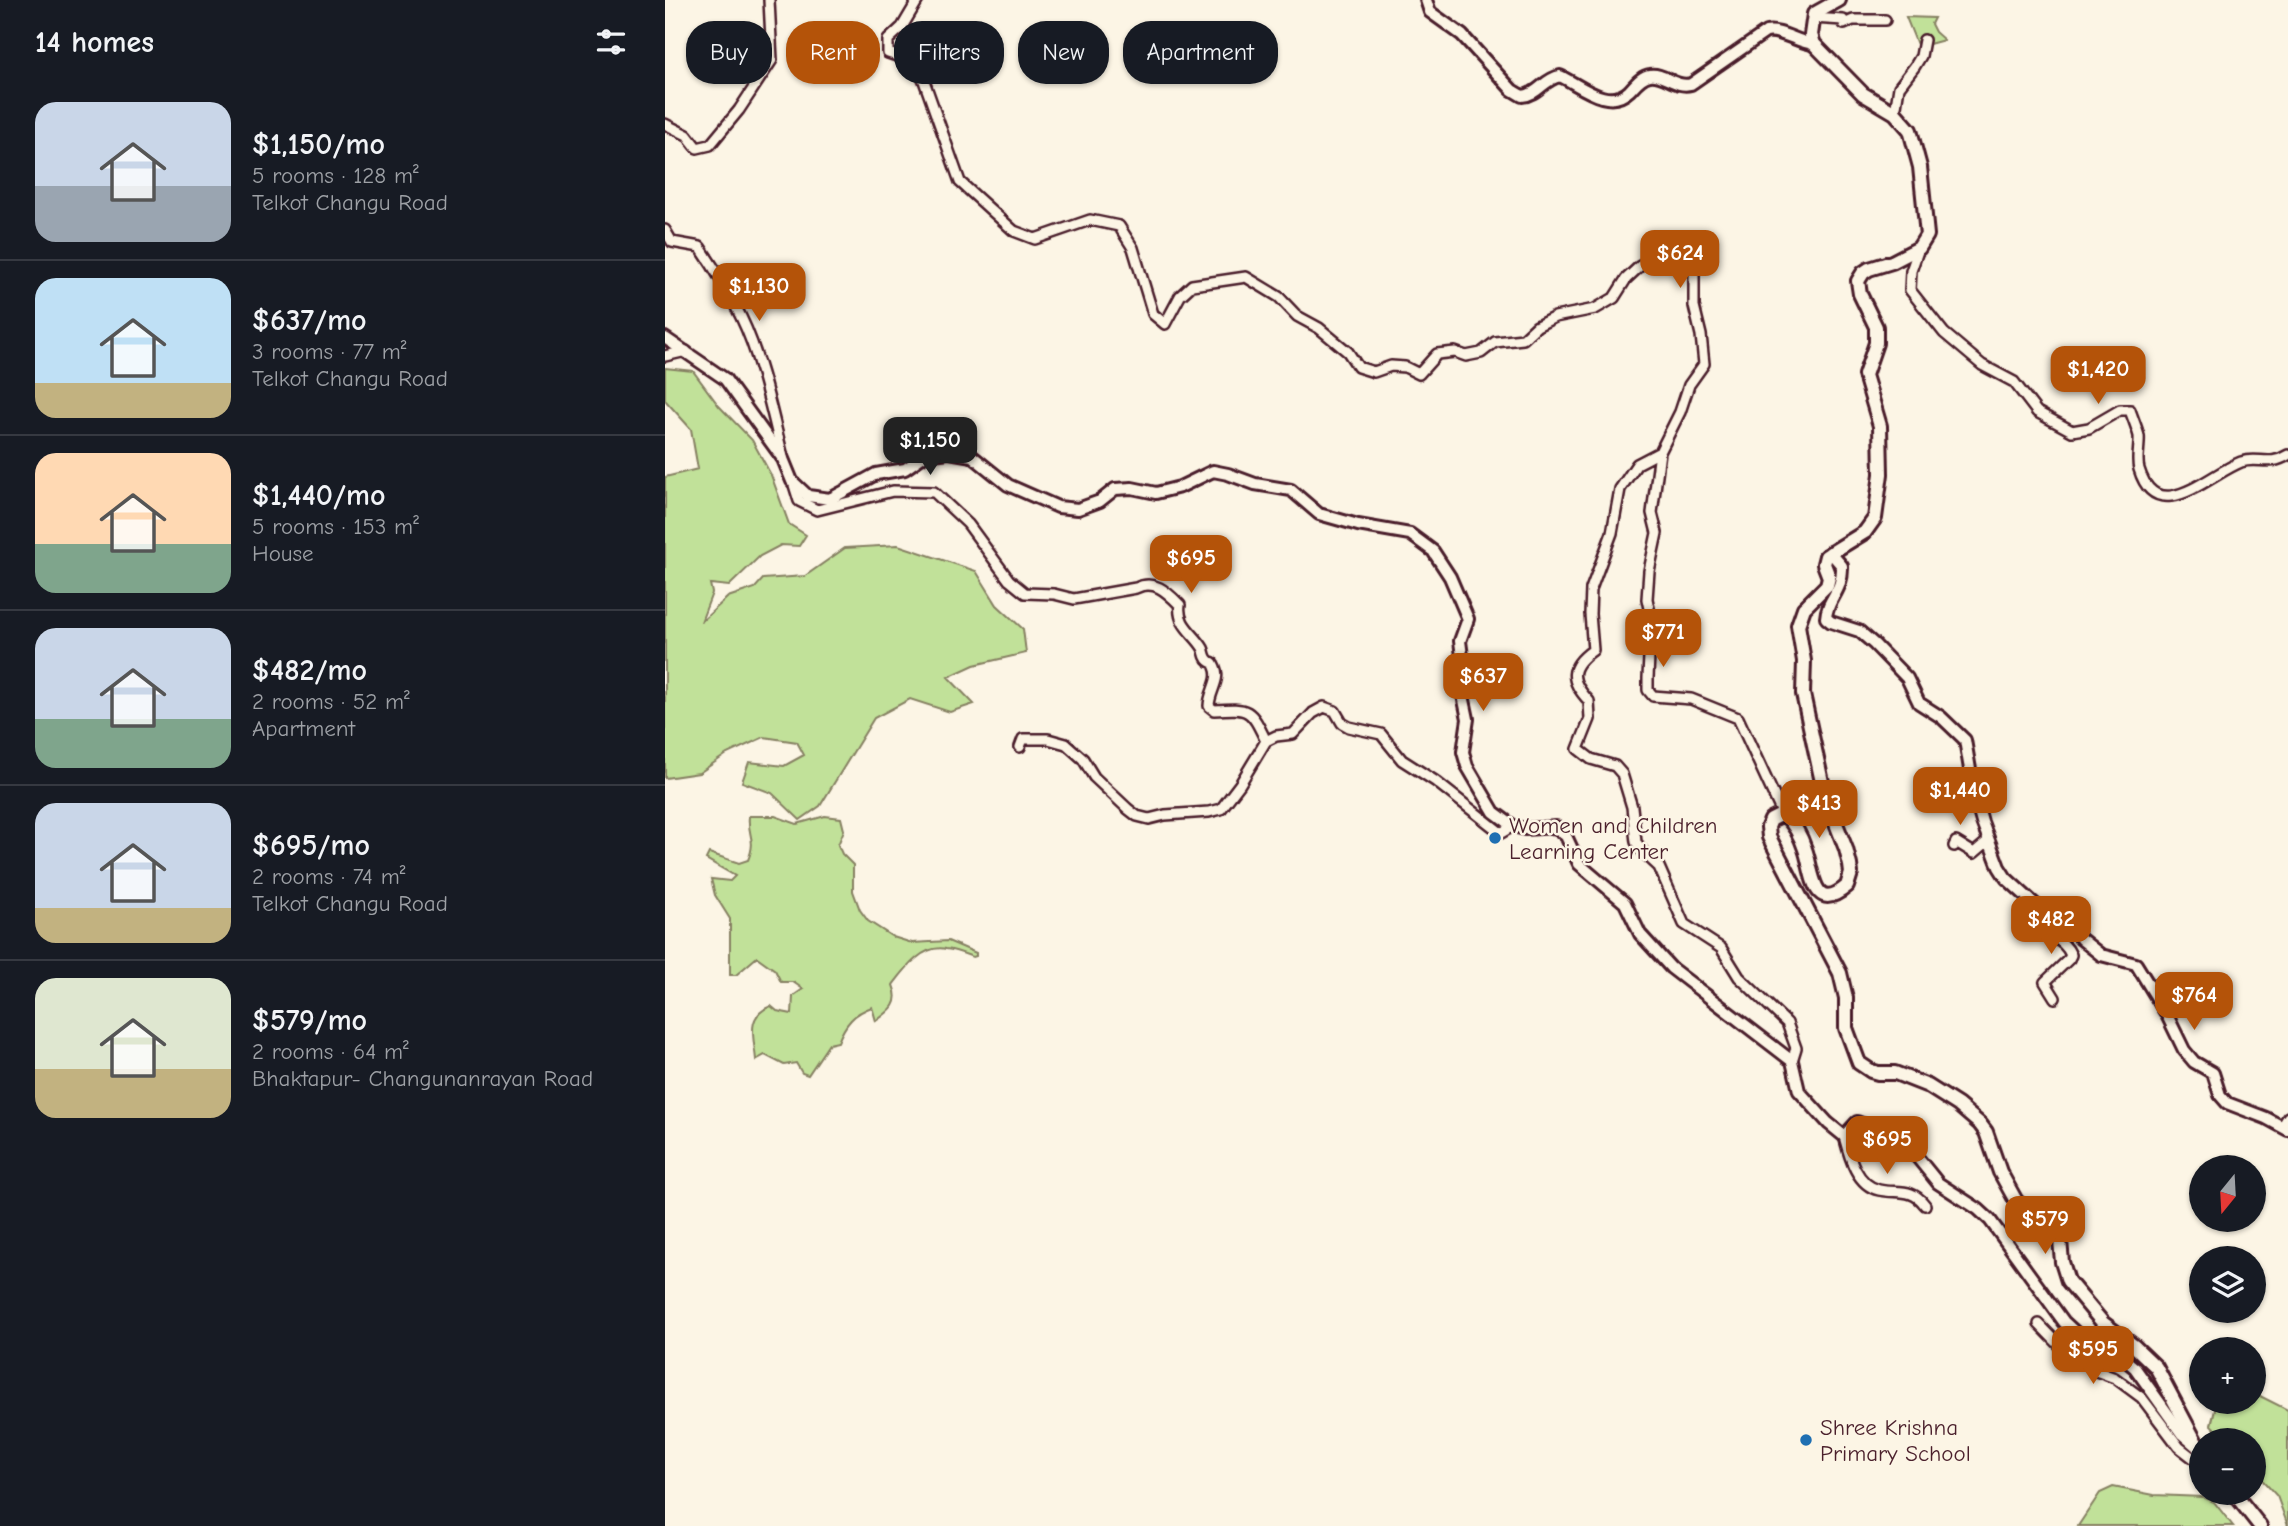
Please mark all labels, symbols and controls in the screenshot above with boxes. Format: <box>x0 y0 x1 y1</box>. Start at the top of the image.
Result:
chip: Buy <box>686 21 772 84</box>
chip: Rent <box>786 21 880 84</box>
chip: Filters <box>894 21 1004 84</box>
chip: New <box>1018 21 1109 84</box>
chip: Apartment <box>1123 21 1278 84</box>
icon: filters <box>592 23 630 61</box>
text: 14 homes <box>35 25 154 60</box>
text: $1,150/mo <box>252 127 385 162</box>
icon: home <box>91 130 175 214</box>
text: 5 rooms · 128 m² <box>252 162 419 189</box>
text: Telkot Changu Road <box>252 189 448 216</box>
pin: $624 <box>1639 230 1721 290</box>
text: $624 <box>1656 239 1704 266</box>
pin: $1,130 <box>702 264 816 323</box>
text: $1,130 <box>729 272 789 299</box>
text: $637/mo <box>252 303 367 338</box>
icon: home <box>91 306 175 390</box>
text: 3 rooms · 77 m² <box>252 338 407 365</box>
pin: $1,420 <box>2041 346 2155 406</box>
text: $1,420 <box>2067 355 2129 382</box>
text: Telkot Changu Road <box>252 365 448 392</box>
pin: $1,150 <box>873 418 987 477</box>
text: $1,150 <box>899 426 961 453</box>
text: $1,440/mo <box>252 478 385 513</box>
icon: home <box>91 481 175 565</box>
text: 5 rooms · 153 m² <box>252 513 419 540</box>
pin: $695 <box>1150 536 1232 595</box>
text: House <box>252 540 314 567</box>
text: $695 <box>1166 544 1216 571</box>
pin: $771 <box>1622 610 1704 669</box>
text: $771 <box>1641 618 1685 645</box>
text: $482/mo <box>252 653 367 688</box>
pin: $637 <box>1442 654 1524 713</box>
icon: home <box>91 656 175 740</box>
text: $637 <box>1459 662 1507 689</box>
text: 2 rooms · 52 m² <box>252 688 410 715</box>
text: Apartment <box>252 715 355 742</box>
pin: $1,440 <box>1903 768 2017 827</box>
text: $1,440 <box>1929 776 1991 803</box>
pin: $413 <box>1778 780 1860 840</box>
text: $413 <box>1796 789 1842 816</box>
place label: Women and Children Learning Center <box>1509 812 1717 865</box>
text: $695/mo <box>252 828 370 863</box>
marker: Women and Children Learning Center <box>1487 830 1503 846</box>
icon: home <box>91 831 175 915</box>
text: 2 rooms · 74 m² <box>252 863 405 890</box>
text: Telkot Changu Road <box>252 890 448 917</box>
pin: $482 <box>2010 897 2092 956</box>
text: $482 <box>2027 905 2075 932</box>
pin: $764 <box>2153 972 2235 1032</box>
text: $764 <box>2171 981 2217 1008</box>
text: $579/mo <box>252 1003 367 1038</box>
icon: home <box>91 1006 175 1090</box>
text: 2 rooms · 64 m² <box>252 1038 409 1065</box>
text: Bhaktapur- Changunanrayan Road <box>252 1065 593 1092</box>
pin: $695 <box>1846 1116 1928 1176</box>
text: $695 <box>1862 1125 1912 1152</box>
north arrow <box>2189 1155 2266 1232</box>
map controls <box>2189 1155 2266 1505</box>
pin: $579 <box>2004 1196 2086 1256</box>
text: $579 <box>2021 1205 2069 1232</box>
button: layers <box>2189 1246 2266 1323</box>
pin: $595 <box>2052 1326 2134 1386</box>
text: $595 <box>2068 1335 2118 1362</box>
button: + <box>2189 1337 2266 1414</box>
place label: Shree Krishna Primary School <box>1820 1414 1971 1467</box>
button: − <box>2189 1428 2266 1505</box>
marker: Shree Krishna Primary School <box>1798 1432 1814 1448</box>

